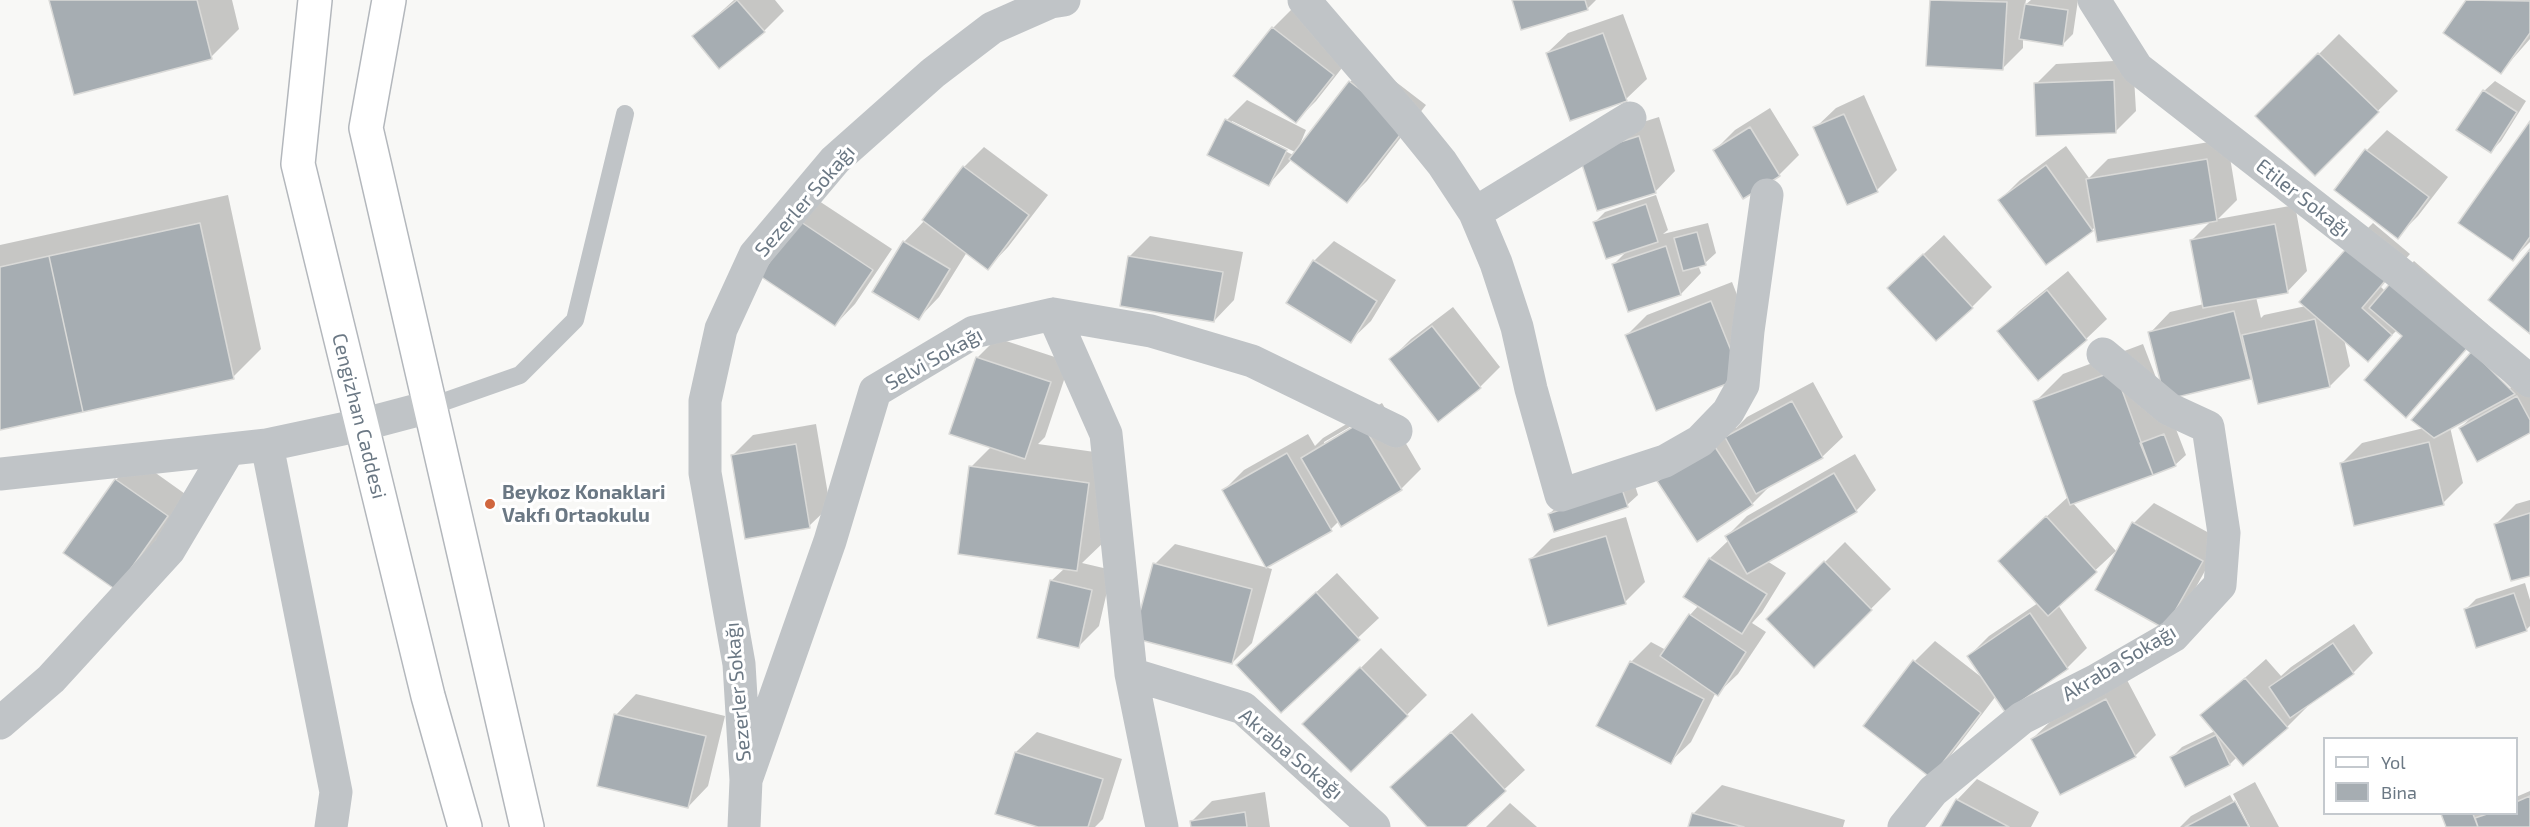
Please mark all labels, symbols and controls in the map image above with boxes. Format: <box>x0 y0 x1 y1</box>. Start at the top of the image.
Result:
street label: Sezerler Sokağı <box>750 140 860 262</box>
street label: Etiler Sokağı <box>2251 154 2355 242</box>
street label: Selvi Sokağı <box>881 322 987 396</box>
street label: Cengizhan Caddesi <box>327 331 391 501</box>
place label: Beykoz Konaklari Vakfı Ortaokulu <box>502 480 665 527</box>
marker: Beykoz Konaklari Vakfı Ortaokulu <box>483 497 497 511</box>
street label: Akraba Sokağı <box>2058 620 2180 706</box>
street label: Sezerler Sokağı <box>720 621 756 763</box>
street label: Akraba Sokağı <box>1234 704 1348 804</box>
legend <box>2323 737 2518 815</box>
text: Yol <box>2381 751 2406 773</box>
text: Bina <box>2381 781 2417 803</box>

